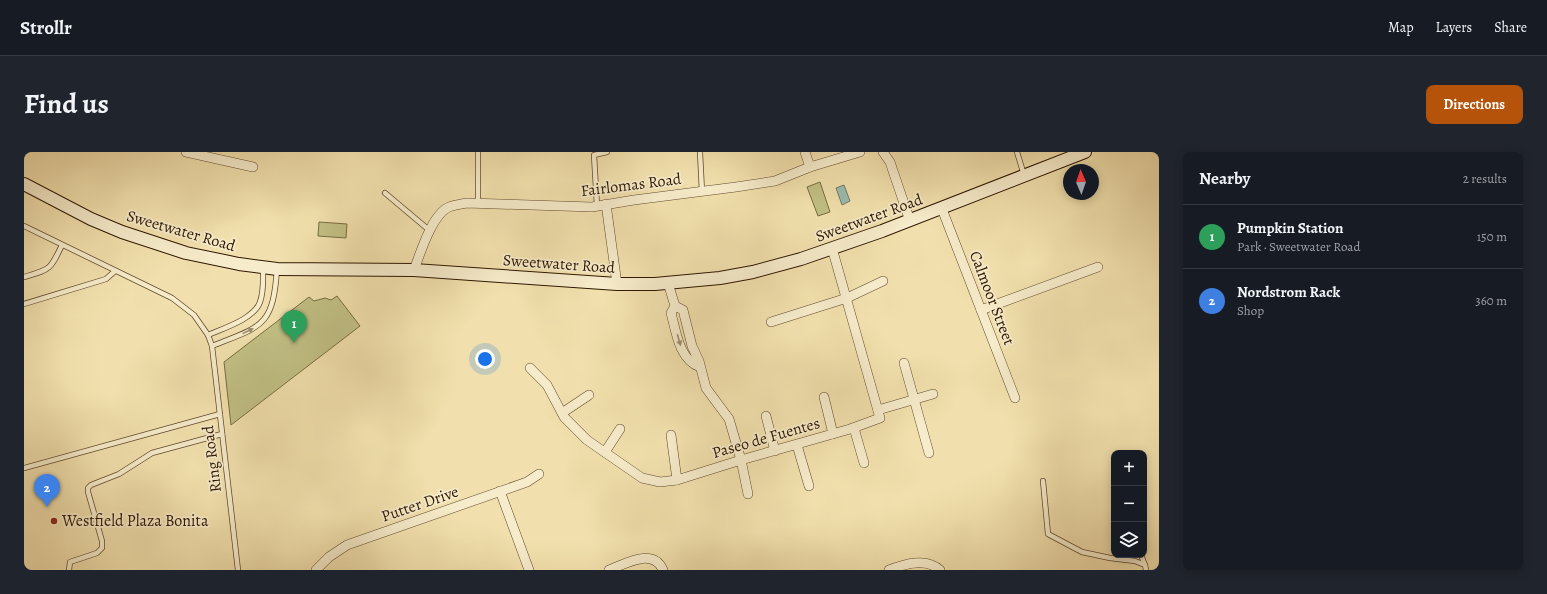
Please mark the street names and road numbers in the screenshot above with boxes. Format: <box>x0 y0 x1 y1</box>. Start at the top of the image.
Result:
street label: Fairlomas Road <box>579 168 683 202</box>
street label: Sweetwater Road <box>812 188 926 248</box>
street label: Sweetwater Road <box>124 205 238 257</box>
street label: Calmoor Street <box>964 248 1020 348</box>
street label: Sweetwater Road <box>502 249 616 279</box>
street label: Paseo de Fuentes <box>709 412 823 464</box>
street label: Ring Road <box>197 424 227 494</box>
street label: Putter Drive <box>378 481 462 527</box>

